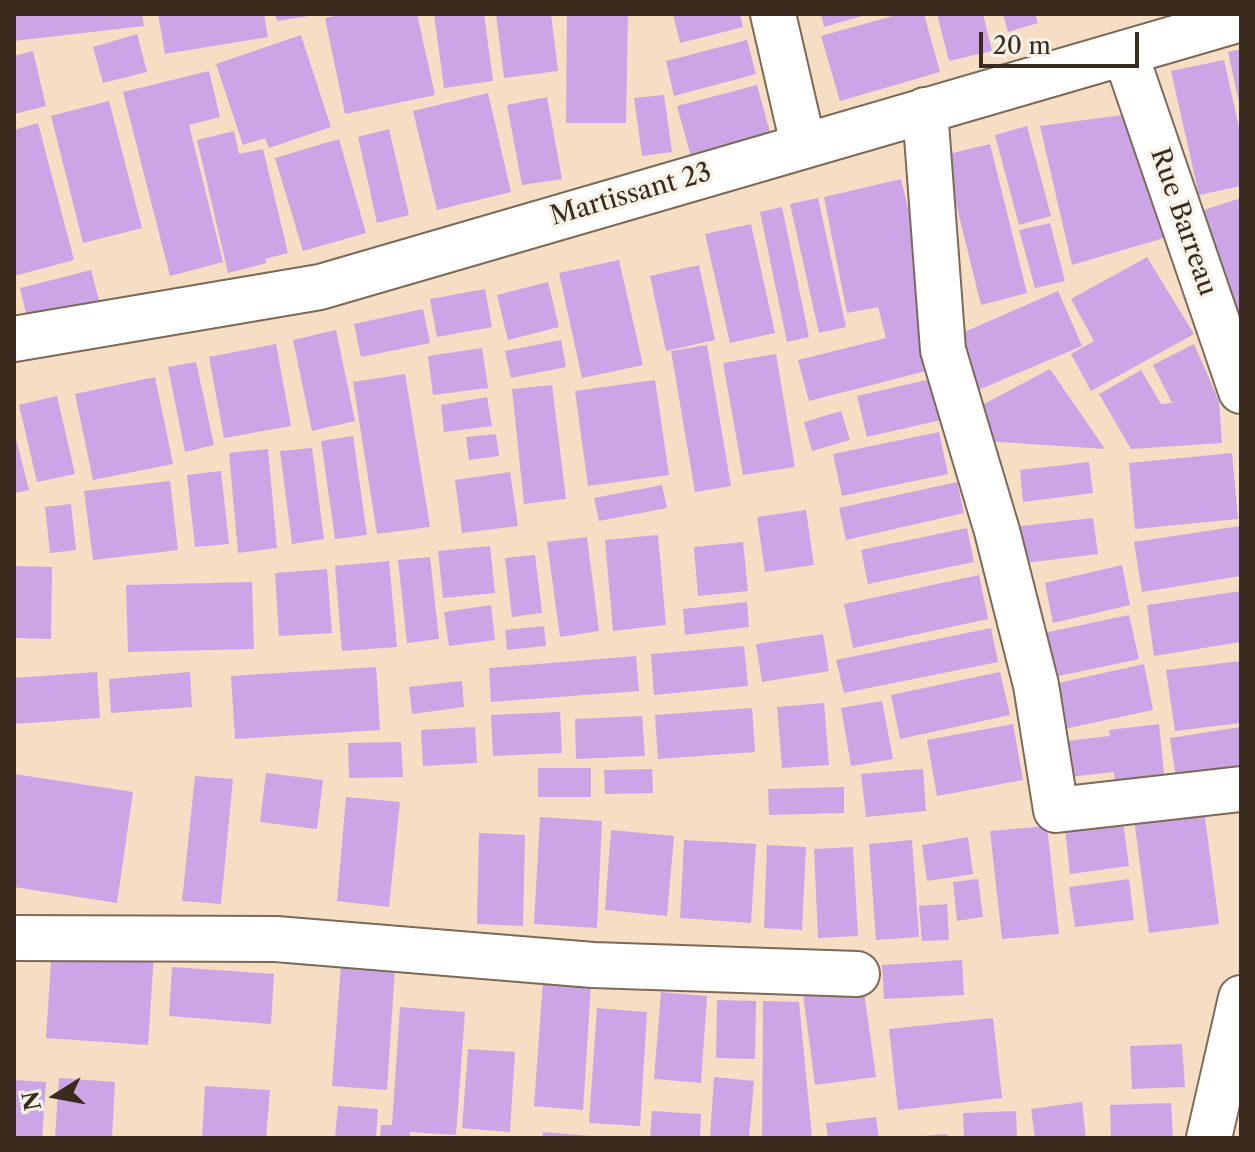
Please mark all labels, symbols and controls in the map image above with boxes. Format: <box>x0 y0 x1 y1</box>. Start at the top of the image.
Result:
scale bar <box>983 16 1143 66</box>
text: 20 m <box>993 31 1051 60</box>
street label: Rue Barreau <box>1143 144 1223 300</box>
street label: Martissant 23 <box>547 157 715 233</box>
north arrow <box>16 1056 96 1136</box>
text: N <box>17 1089 47 1113</box>

